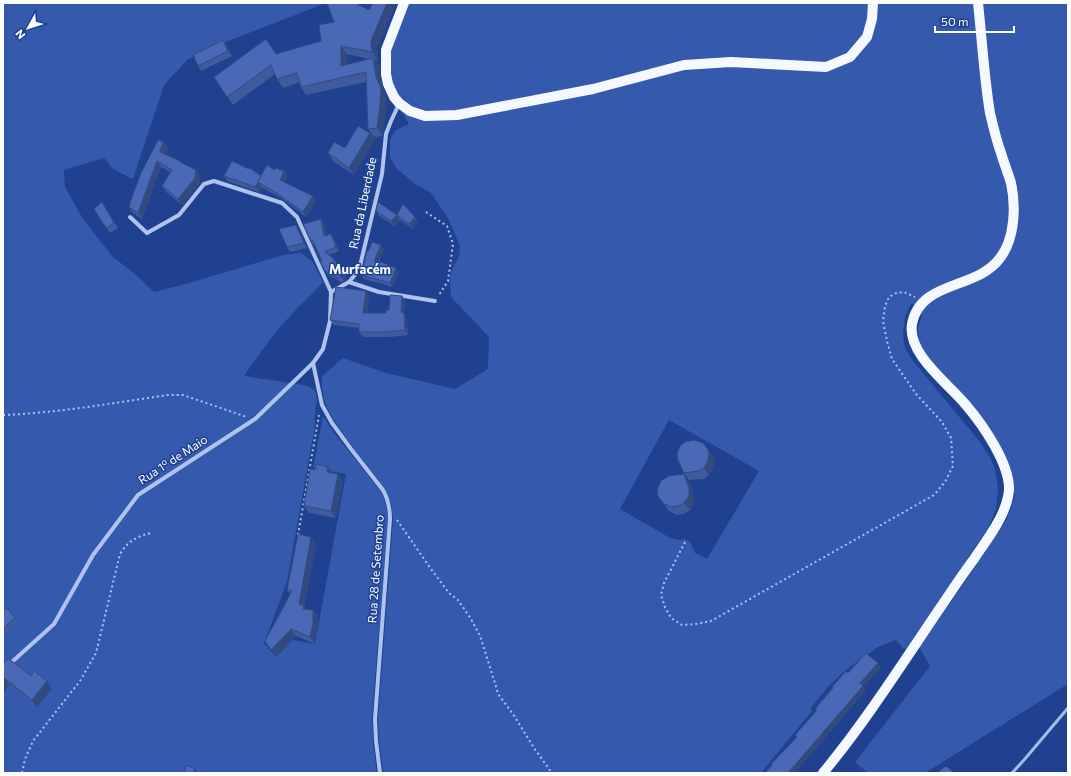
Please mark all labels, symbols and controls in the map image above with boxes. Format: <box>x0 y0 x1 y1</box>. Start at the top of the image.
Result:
north arrow <box>8 8 48 48</box>
scale bar <box>935 8 1014 34</box>
text: 50 m <box>941 14 969 28</box>
text: N <box>12 27 27 42</box>
street label: Rua da Liberdade <box>345 156 379 250</box>
district label: Murfacém <box>329 261 391 277</box>
street label: Rua 1º de Maio <box>135 432 210 487</box>
street label: Rua 28 de Setembro <box>364 514 386 624</box>

